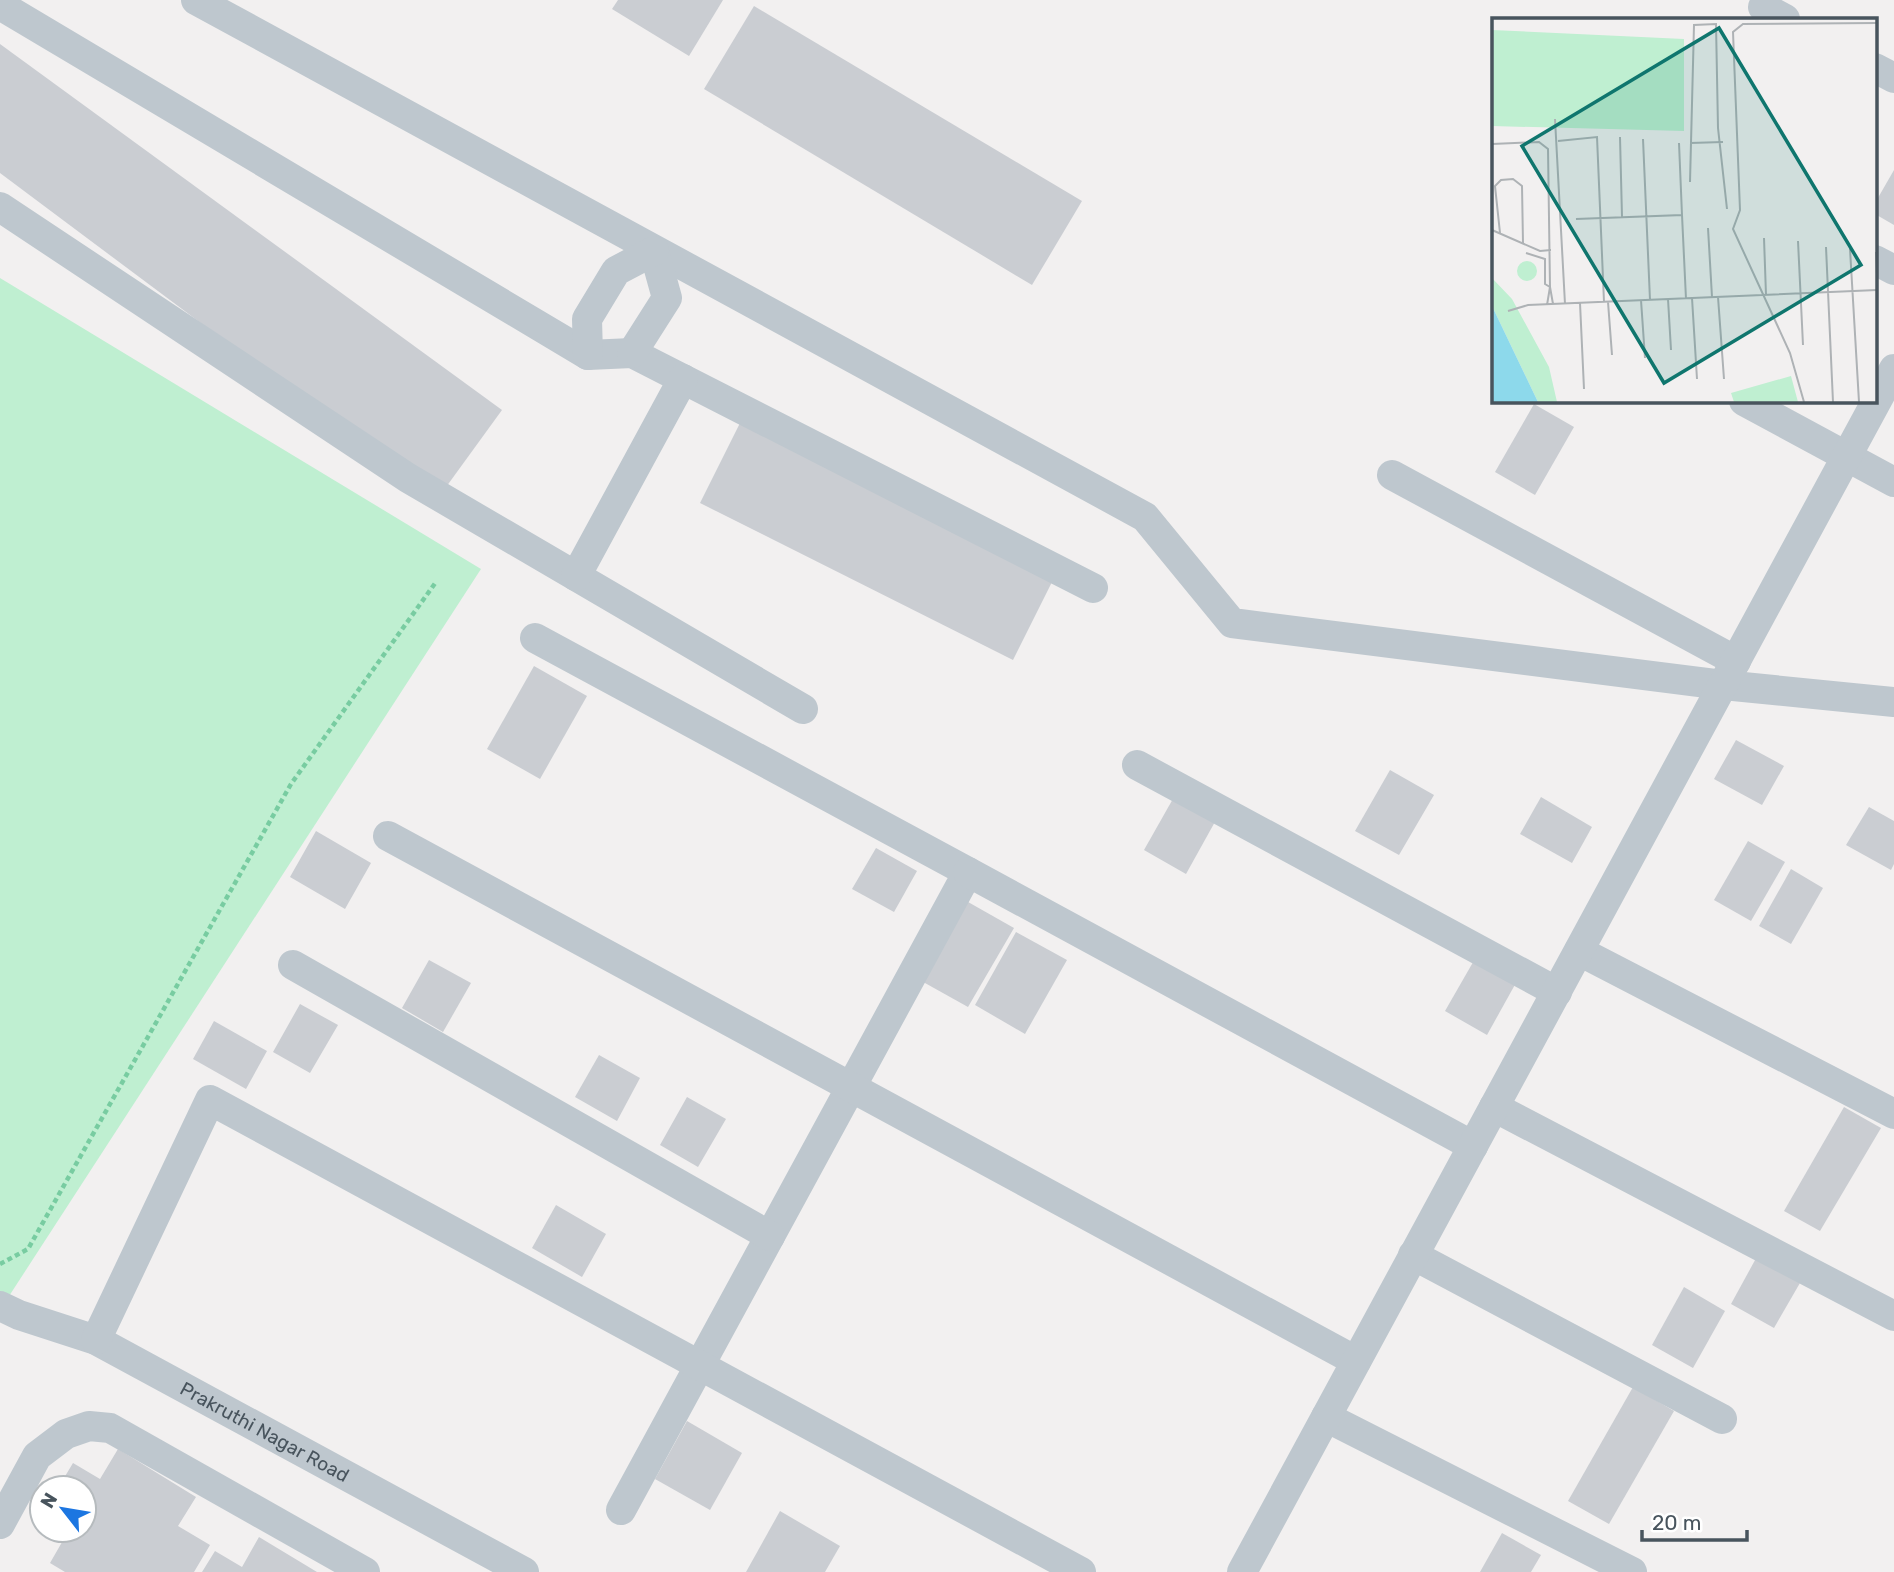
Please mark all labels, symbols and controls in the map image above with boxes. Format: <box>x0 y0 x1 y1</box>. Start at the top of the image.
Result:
inset map <box>1492 18 1876 402</box>
street label: Prakruthi Nagar Road <box>176 1377 353 1487</box>
north arrow <box>28 1474 98 1544</box>
text: N <box>35 1489 62 1512</box>
scale bar <box>1642 1498 1747 1542</box>
text: 20 m <box>1652 1510 1701 1535</box>

